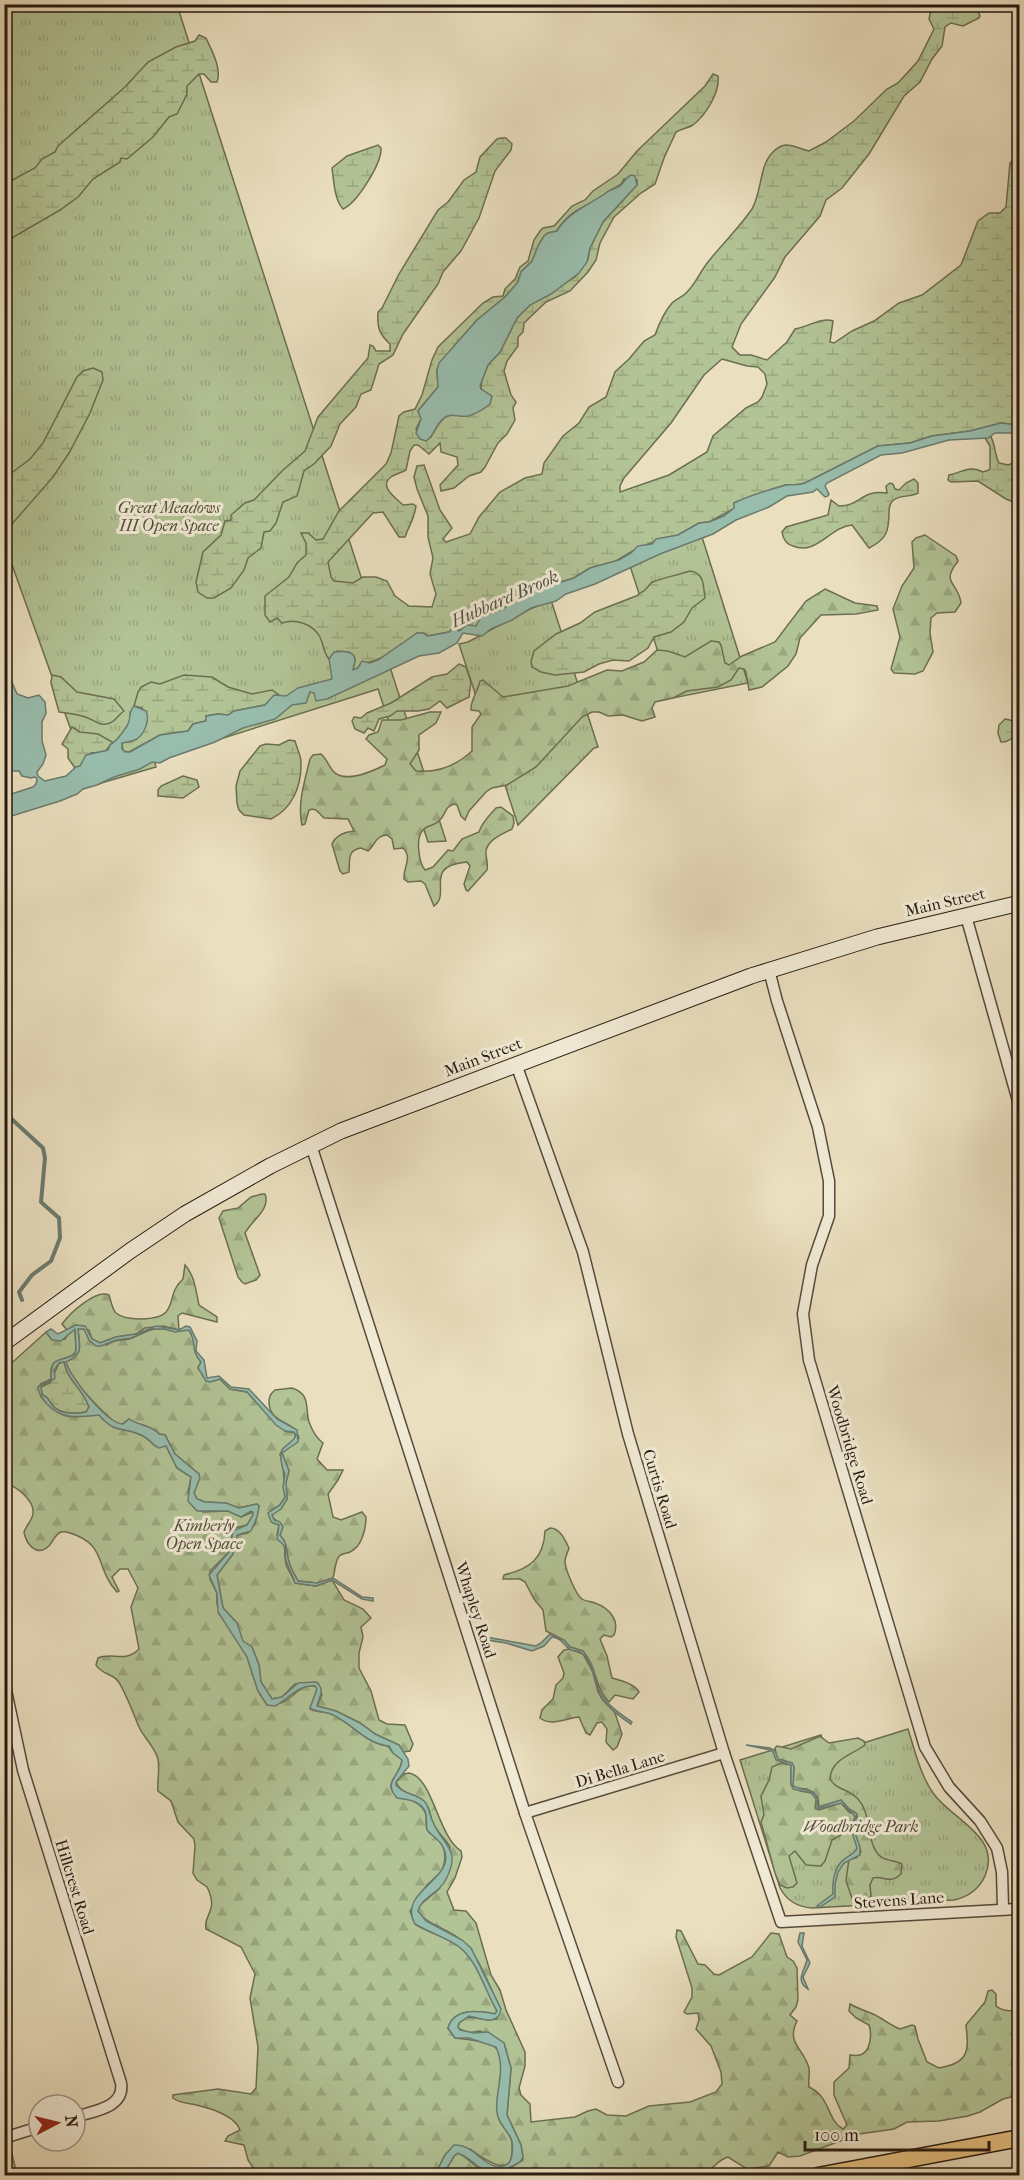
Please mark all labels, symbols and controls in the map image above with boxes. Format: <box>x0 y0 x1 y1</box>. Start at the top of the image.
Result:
park label: Great Meadows III Open Space <box>118 498 221 535</box>
water label: Hubbard Brook <box>447 566 562 632</box>
street label: Main Street <box>903 883 987 920</box>
street label: Main Street <box>441 1033 525 1081</box>
street label: Woodbridge Road <box>823 1382 877 1507</box>
street label: Curtis Road <box>639 1447 681 1531</box>
park label: Kimberly Open Space <box>166 1516 243 1553</box>
street label: Whapley Road <box>451 1558 501 1661</box>
street label: Di Bella Lane <box>573 1746 667 1792</box>
park label: Woodbridge Park <box>803 1817 919 1836</box>
street label: Hillcrest Road <box>52 1837 99 1937</box>
street label: Stevens Lane <box>853 1887 945 1913</box>
north arrow <box>27 2093 87 2153</box>
text: N <box>61 2114 82 2129</box>
scale bar <box>805 2114 990 2152</box>
text: 100 m <box>814 2125 859 2146</box>

